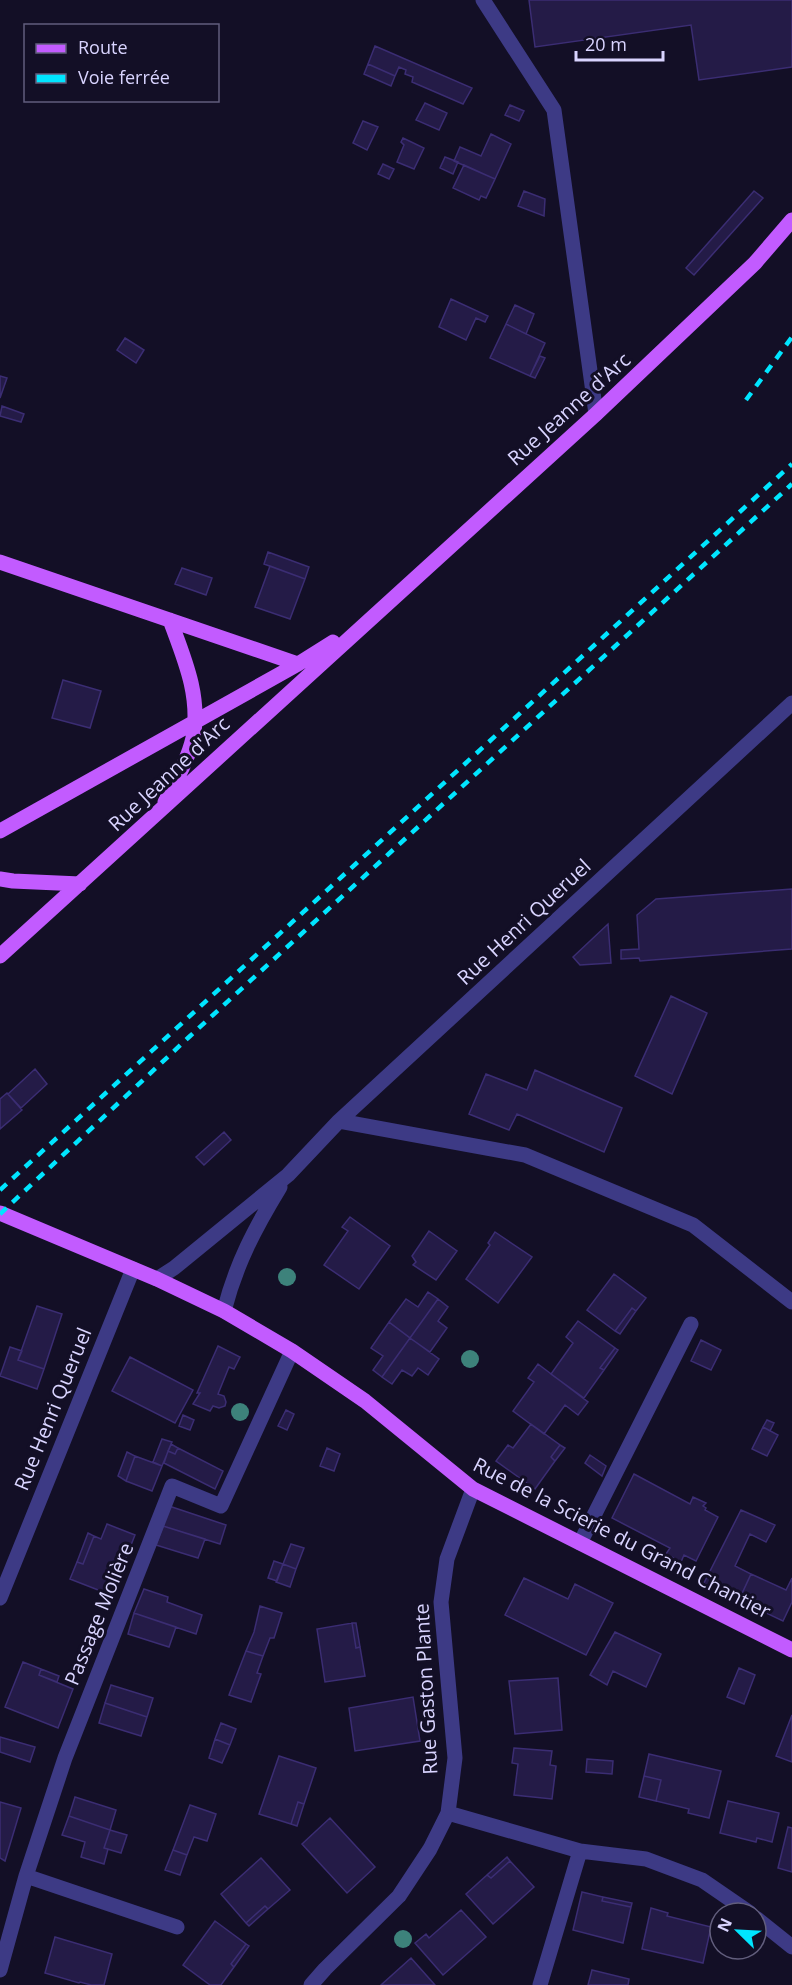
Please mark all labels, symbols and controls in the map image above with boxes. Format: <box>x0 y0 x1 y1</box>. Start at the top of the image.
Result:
legend <box>24 24 219 102</box>
scale bar <box>576 24 663 62</box>
text: 20 m <box>585 32 627 56</box>
text: Route <box>78 35 128 59</box>
text: Voie ferrée <box>78 65 170 89</box>
street label: Rue Jeanne d'Arc <box>501 346 636 471</box>
street label: Rue Jeanne d'Arc <box>102 710 235 837</box>
street label: Rue Henri Queruel <box>451 853 596 991</box>
street label: Rue Henri Queruel <box>8 1323 98 1494</box>
street label: Rue de la Scierie du Grand Chantier <box>469 1450 776 1625</box>
street label: Passage Molière <box>58 1539 139 1689</box>
street label: Rue Gaston Plante <box>408 1603 443 1775</box>
north arrow <box>708 1901 768 1961</box>
text: N <box>712 1914 737 1935</box>

